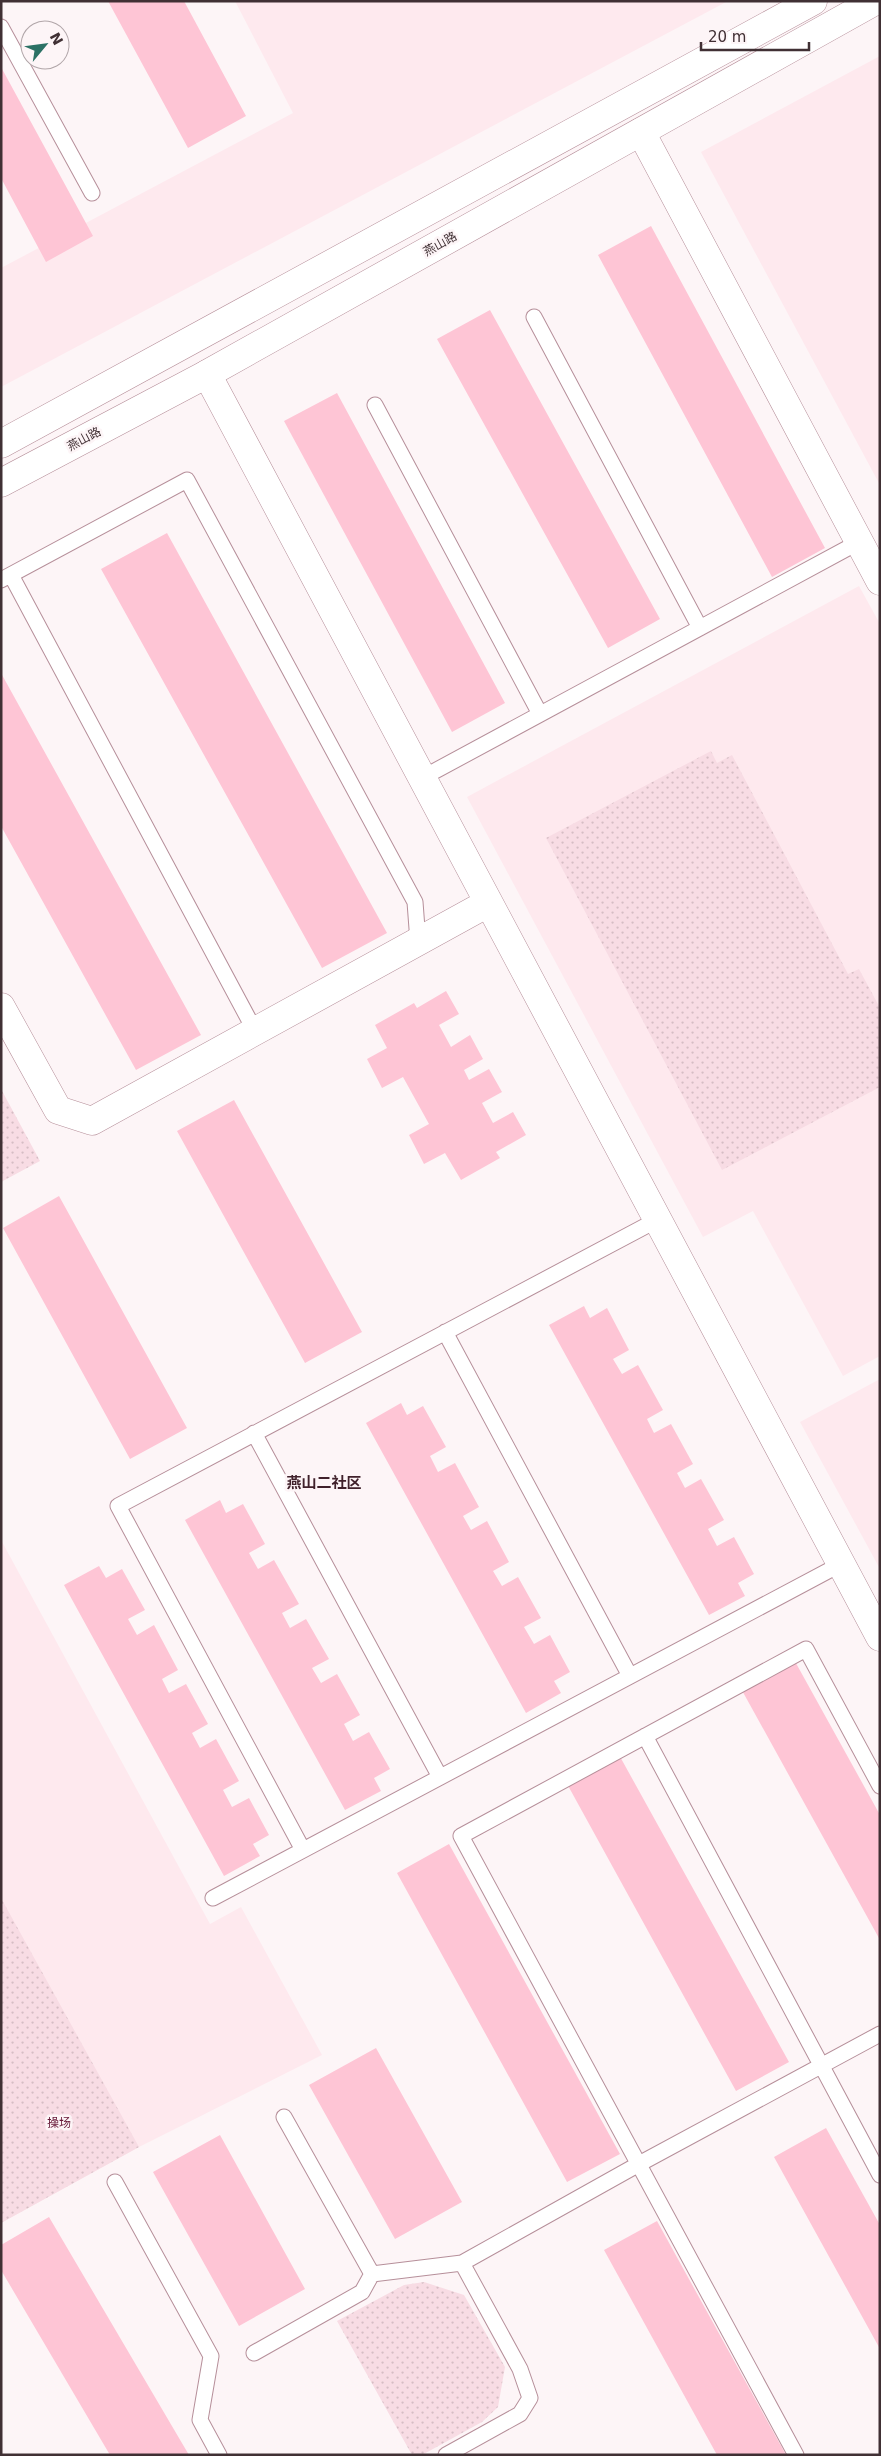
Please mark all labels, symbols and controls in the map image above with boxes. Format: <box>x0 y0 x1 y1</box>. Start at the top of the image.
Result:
north arrow <box>20 20 70 70</box>
scale bar <box>701 20 808 52</box>
text: 20 m <box>708 28 746 46</box>
text: N <box>47 30 66 48</box>
street label: 燕山路 <box>421 229 459 259</box>
street label: 燕山路 <box>65 424 103 454</box>
district label: 燕山二社区 <box>286 1474 362 1492</box>
park label: 操场 <box>47 2116 71 2130</box>

